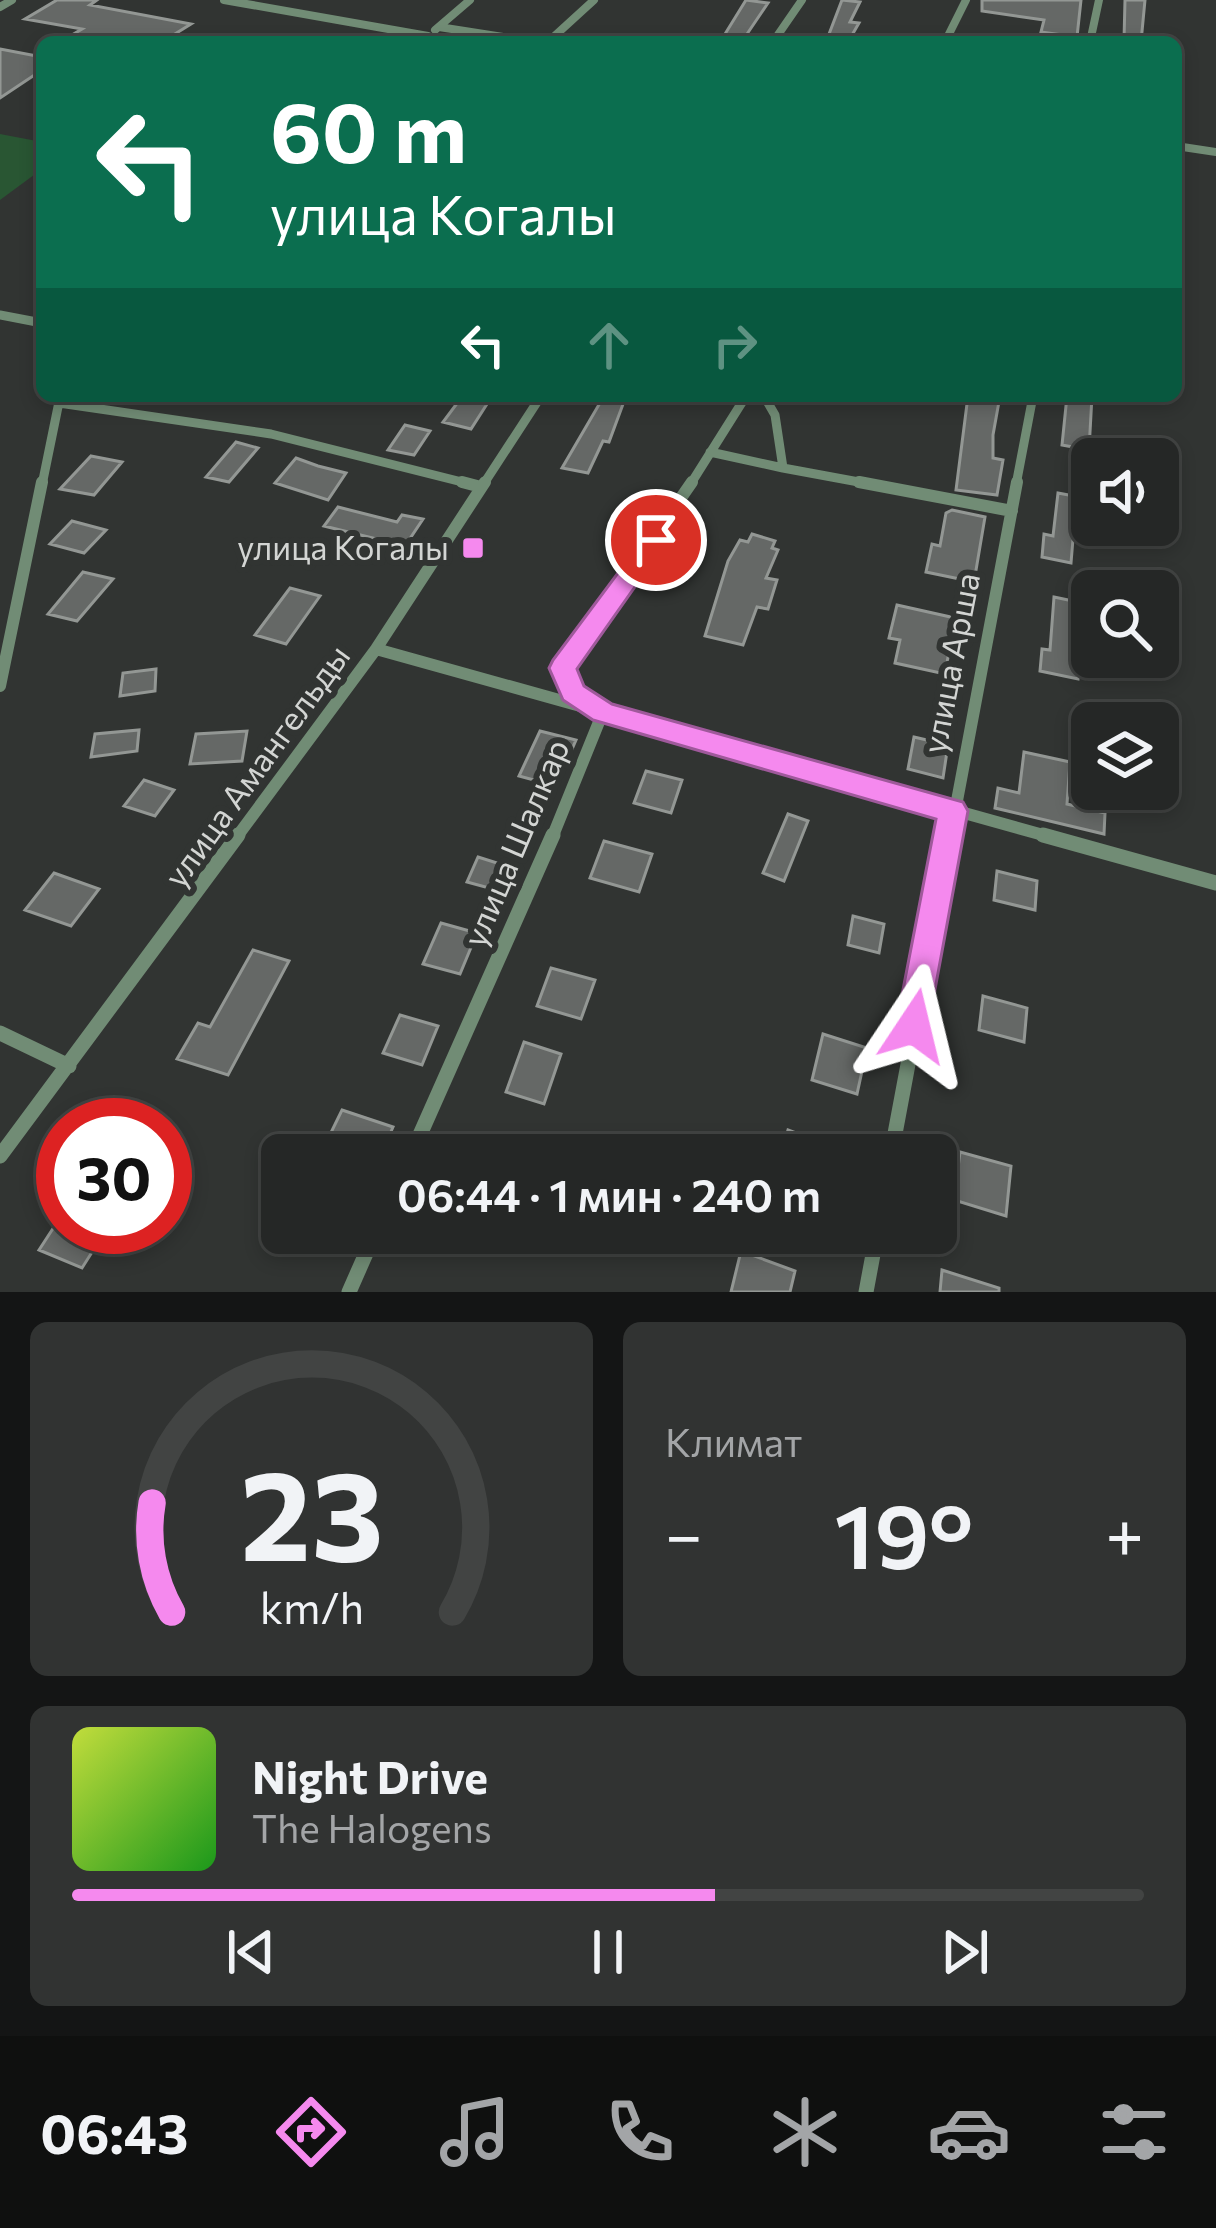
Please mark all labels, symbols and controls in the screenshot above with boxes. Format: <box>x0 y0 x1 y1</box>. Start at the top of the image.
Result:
text: 60 m <box>270 78 467 180</box>
icon: left <box>72 84 228 240</box>
text: улица Когалы <box>270 180 617 246</box>
icon: left <box>450 312 516 378</box>
icon: ahead <box>576 312 642 378</box>
icon: right <box>702 312 768 378</box>
map controls <box>1071 438 1179 810</box>
button: sound <box>1071 438 1179 546</box>
pin <box>605 489 707 591</box>
icon: arrive <box>623 507 689 573</box>
place label: улица Когалы <box>237 526 449 567</box>
marker: улица Когалы <box>460 535 486 561</box>
street label: улица Арша <box>912 569 987 757</box>
button: search <box>1071 570 1179 678</box>
street label: улица Амангельды <box>154 636 357 894</box>
button: layers <box>1071 702 1179 810</box>
street label: улица Шалкар <box>453 733 577 952</box>
position arrow <box>851 963 977 1089</box>
speed limit sign: 30 <box>36 1098 192 1254</box>
text: 06:44 · 1 мин · 240 m <box>397 1166 821 1221</box>
text: Климат <box>665 1417 802 1465</box>
text: 23 <box>240 1434 383 1587</box>
text: 19° <box>834 1477 973 1588</box>
text: − <box>665 1492 703 1573</box>
text: + <box>1105 1492 1144 1573</box>
text: km/h <box>259 1580 364 1633</box>
text: Night Drive <box>252 1748 488 1803</box>
text: The Halogens <box>252 1803 492 1851</box>
icon: previous <box>218 1919 284 1985</box>
icon: pause <box>575 1919 641 1985</box>
icon: next <box>932 1919 998 1985</box>
icon: directions <box>269 2090 353 2174</box>
icon: music <box>433 2090 517 2174</box>
icon: phone <box>598 2090 682 2174</box>
icon: climate <box>763 2090 847 2174</box>
icon: car <box>927 2090 1011 2174</box>
icon: filters <box>1092 2090 1176 2174</box>
text: 06:43 <box>40 2099 188 2165</box>

